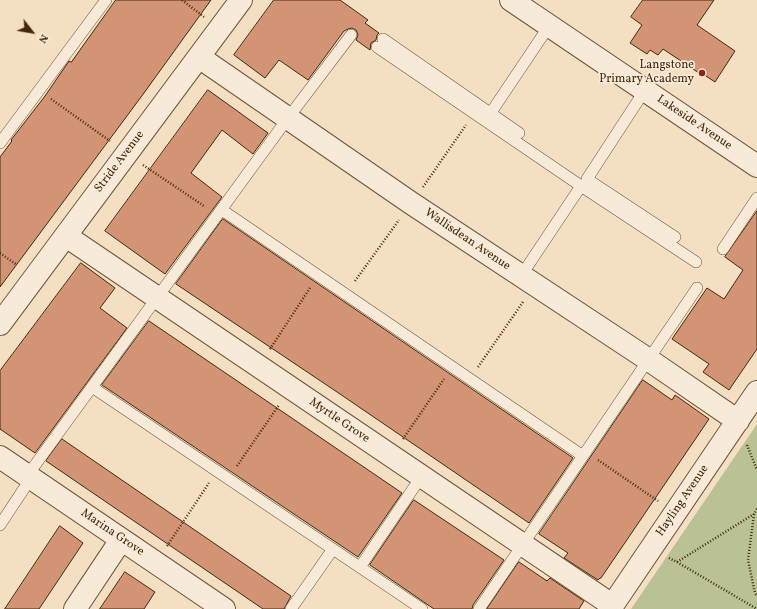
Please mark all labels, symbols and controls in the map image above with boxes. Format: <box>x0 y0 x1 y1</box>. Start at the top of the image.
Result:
north arrow <box>12 12 52 52</box>
text: N <box>34 31 51 46</box>
place label: Langstone Primary Academy <box>599 59 694 87</box>
marker: Langstone Primary Academy <box>697 68 707 78</box>
street label: Lakeside Avenue <box>654 93 734 153</box>
street label: Stride Avenue <box>92 128 148 196</box>
street label: Wallisdean Avenue <box>421 206 513 274</box>
street label: Myrtle Grove <box>306 395 372 447</box>
street label: Hayling Avenue <box>654 462 712 540</box>
street label: Marina Grove <box>78 507 146 559</box>

